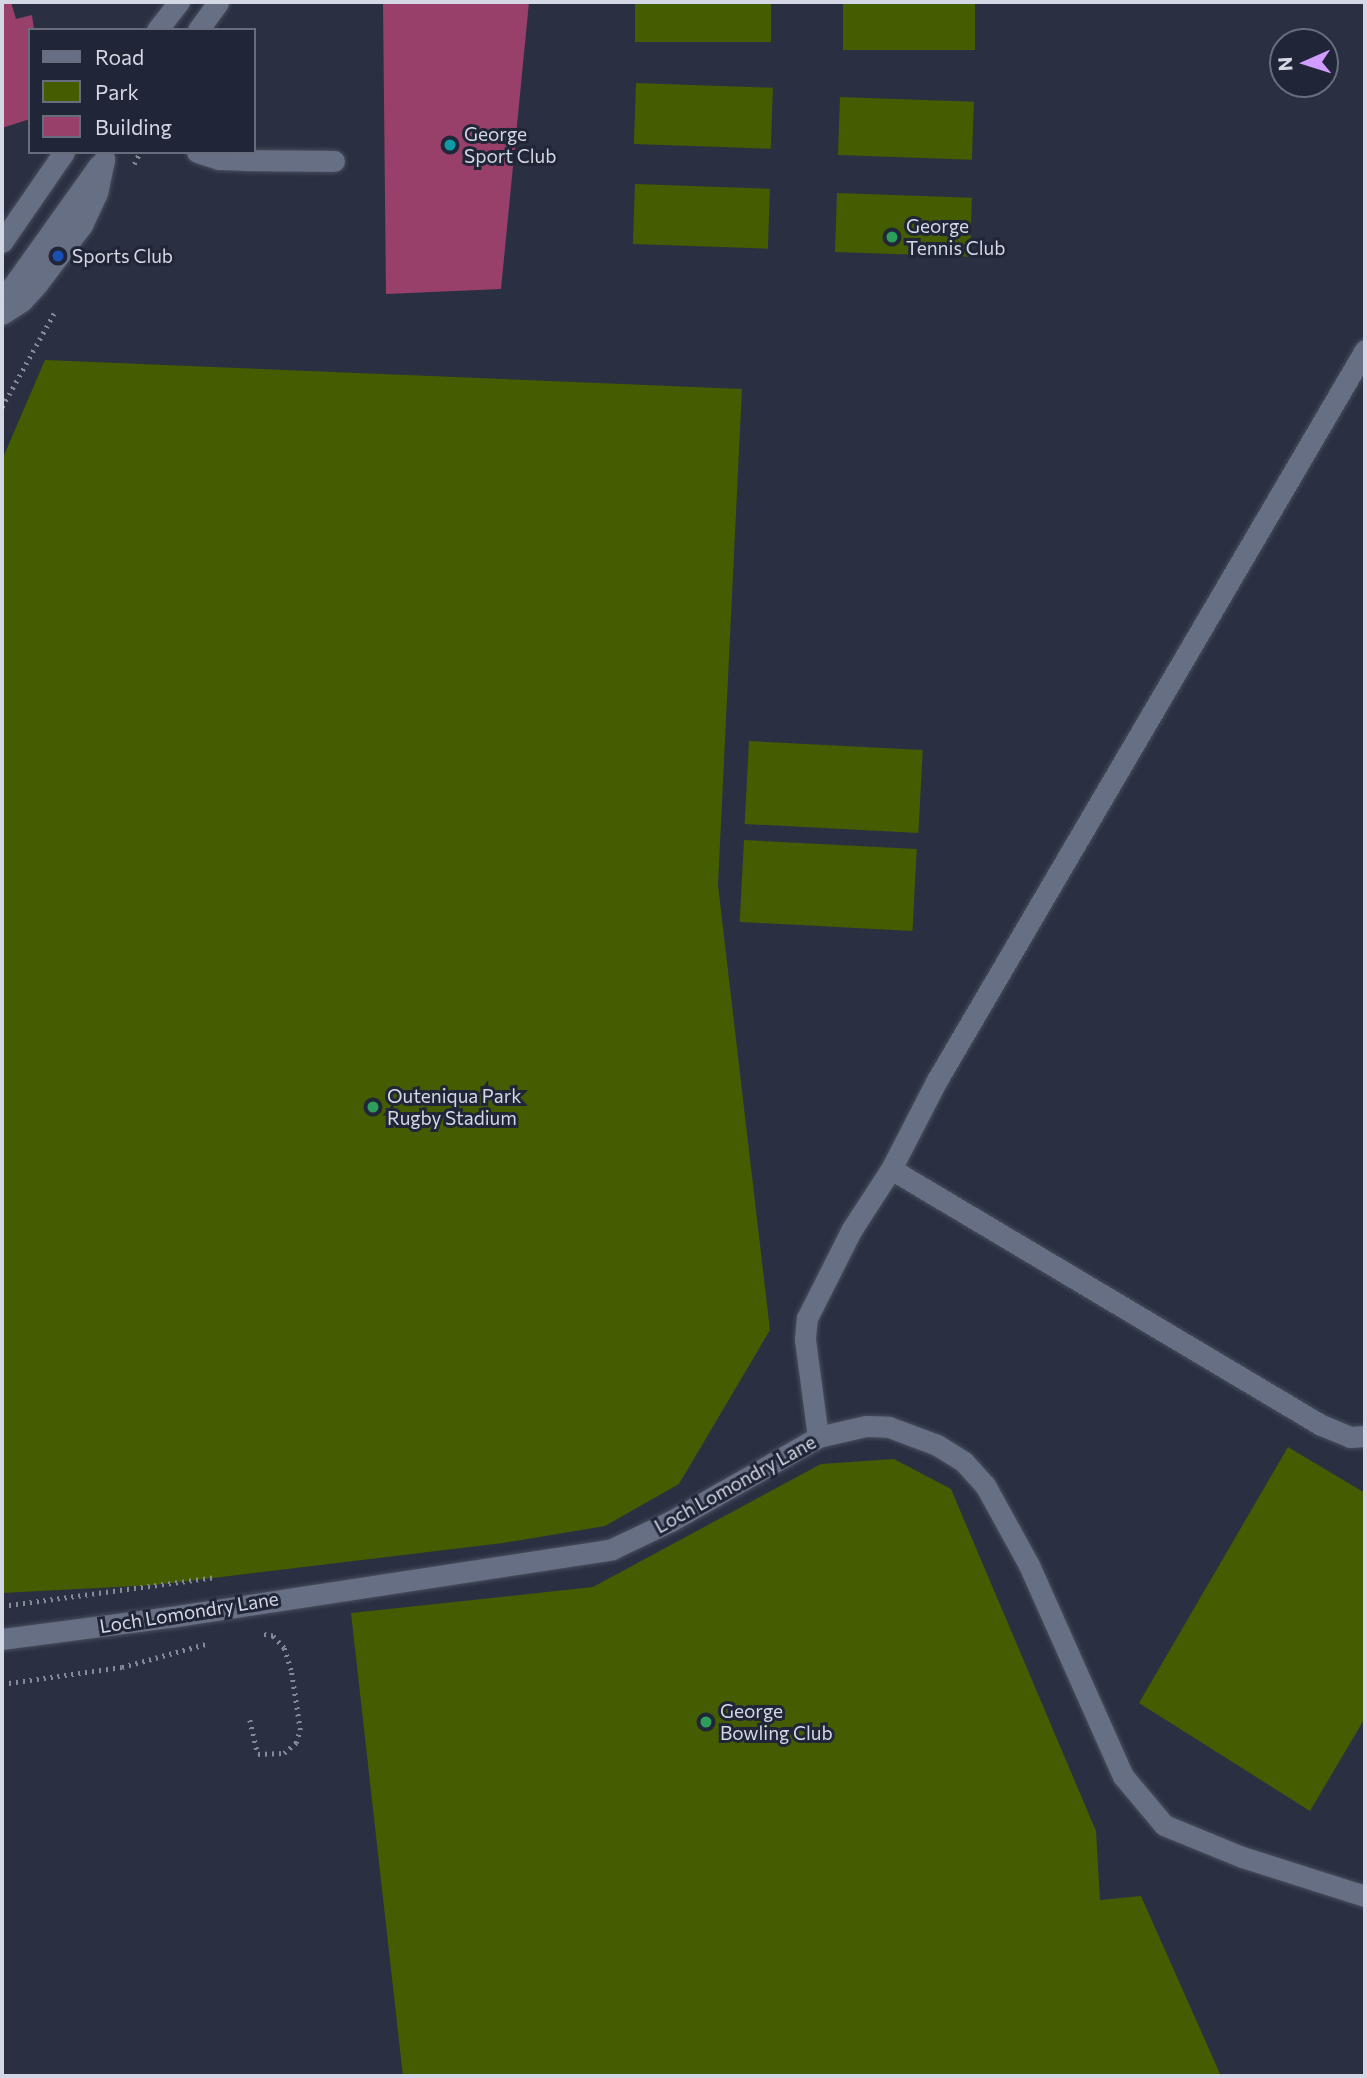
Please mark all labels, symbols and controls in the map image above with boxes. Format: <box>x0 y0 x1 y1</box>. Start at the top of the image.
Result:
legend <box>28 28 256 154</box>
north arrow <box>1269 28 1339 98</box>
text: Road <box>95 44 144 69</box>
text: N <box>1273 56 1296 72</box>
text: Park <box>95 79 139 104</box>
text: Building <box>95 114 172 139</box>
place label: George Sport Club <box>464 123 556 167</box>
marker: George Sport Club <box>442 137 458 153</box>
place label: George Tennis Club <box>906 215 1005 259</box>
marker: George Tennis Club <box>884 229 900 245</box>
place label: Sports Club <box>72 245 173 267</box>
marker: Sports Club <box>50 248 66 264</box>
place label: Outeniqua Park Rugby Stadium <box>387 1085 522 1129</box>
marker: Outeniqua Park Rugby Stadium <box>365 1099 381 1115</box>
street label: Loch Lomondry Lane <box>650 1430 820 1538</box>
street label: Loch Lomondry Lane <box>98 1587 280 1637</box>
place label: George Bowling Club <box>720 1700 833 1744</box>
marker: George Bowling Club <box>698 1714 714 1730</box>

